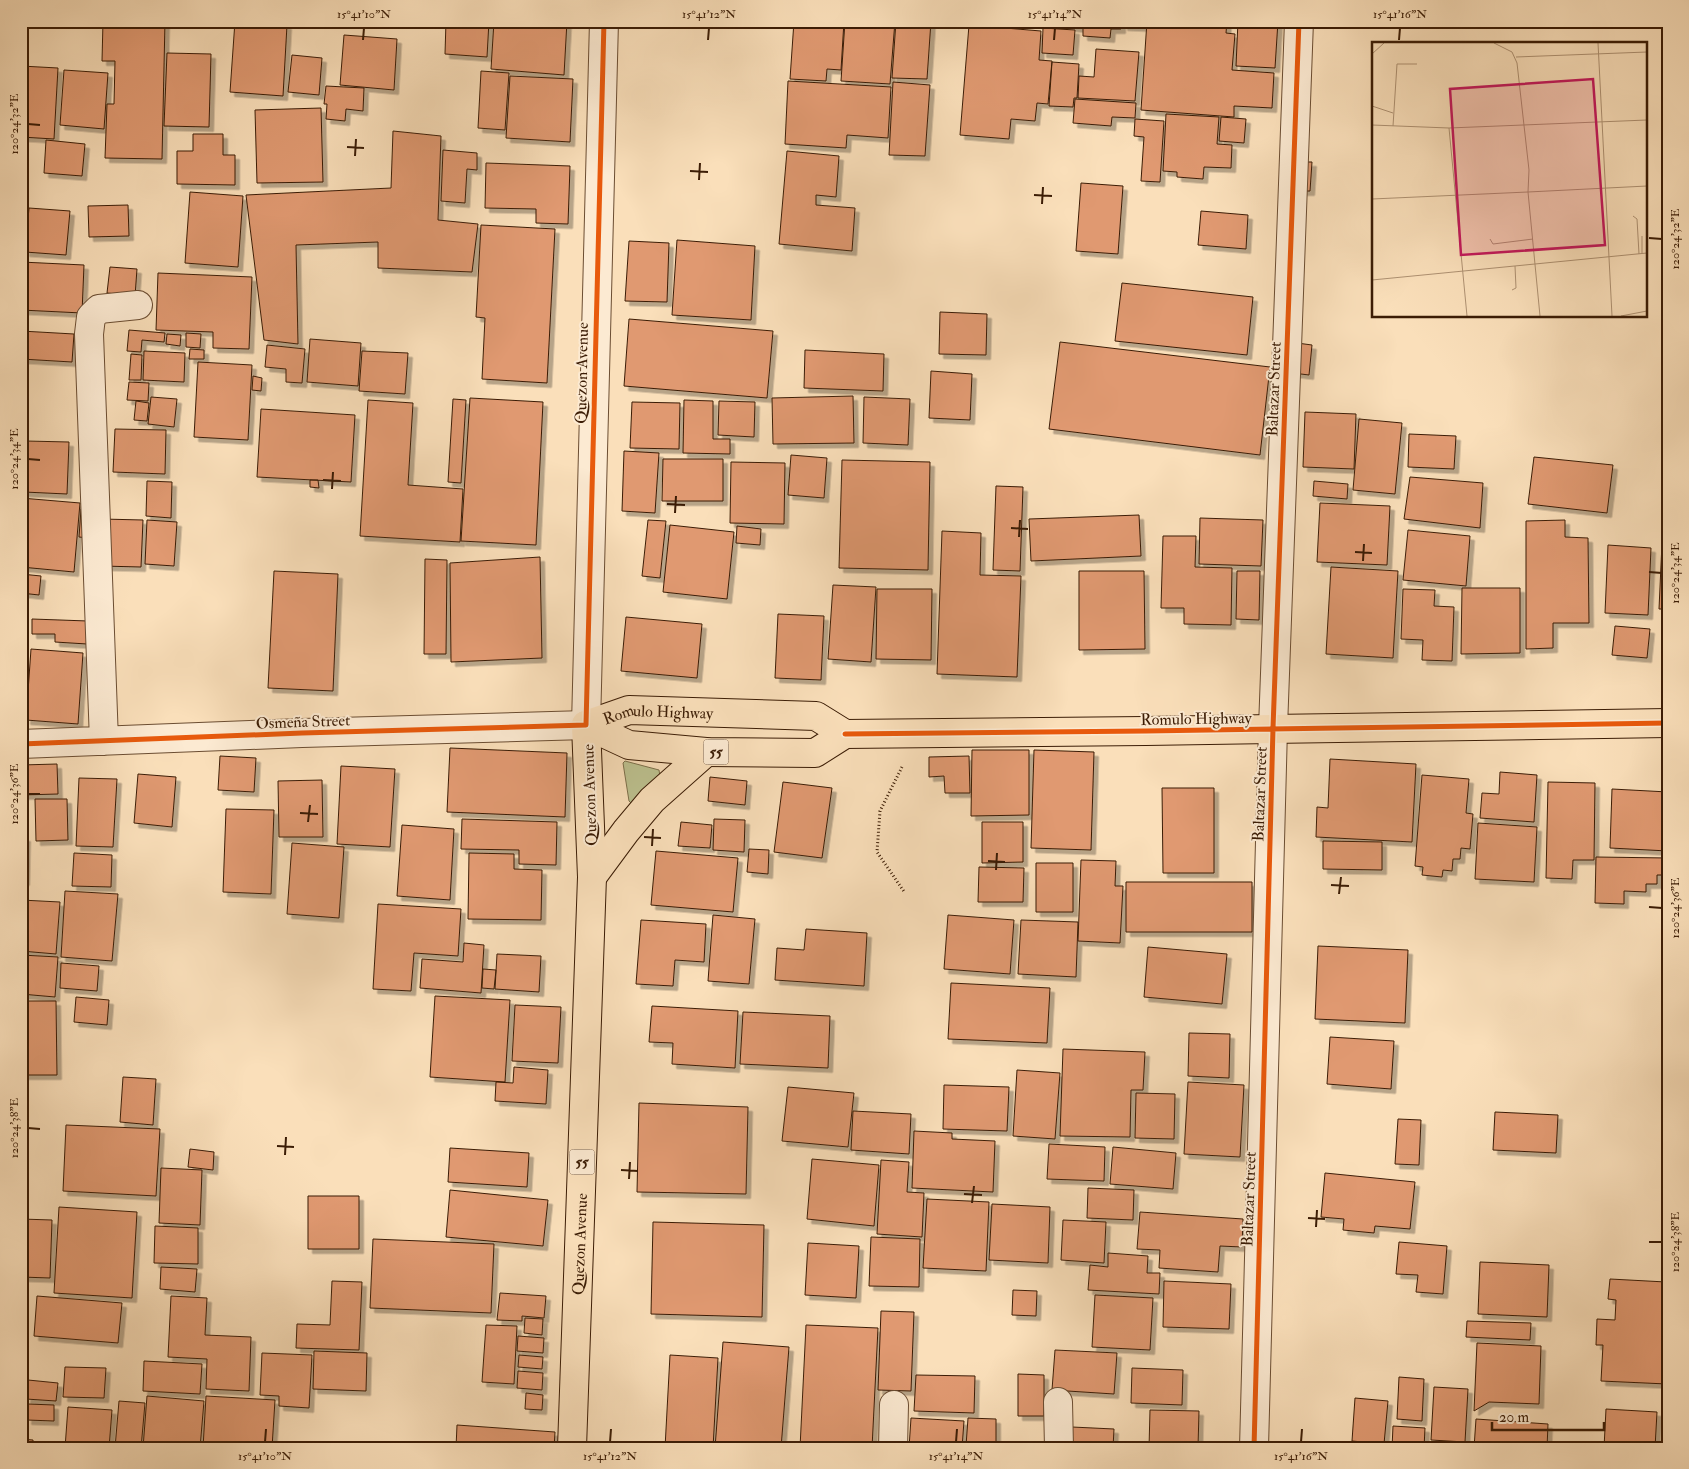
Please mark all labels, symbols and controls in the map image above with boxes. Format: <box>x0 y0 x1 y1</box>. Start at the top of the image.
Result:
text: 15°41'10"N <box>337 7 391 22</box>
text: 15°41'12"N <box>682 7 736 22</box>
text: 15°41'14"N <box>1028 7 1082 22</box>
text: 15°41'16"N <box>1373 7 1427 22</box>
inset map <box>1372 42 1646 318</box>
text: 120°24'32"E <box>7 93 22 154</box>
text: 120°24'32"E <box>1668 208 1683 269</box>
street label: Quezon Avenue <box>571 322 593 424</box>
street label: Baltazar Street <box>1262 341 1286 437</box>
text: 120°24'34"E <box>7 428 22 490</box>
text: 120°24'34"E <box>1668 542 1683 604</box>
street label: Romulo Highway <box>600 700 714 729</box>
street label: Romulo Highway <box>1140 708 1253 730</box>
street label: Osmeña Street <box>256 710 351 734</box>
road number: 55 <box>704 740 728 764</box>
street label: Quezon Avenue <box>578 743 602 846</box>
street label: Baltazar Street <box>1248 746 1272 842</box>
text: 120°24'36"E <box>7 763 22 824</box>
text: 120°24'36"E <box>1668 877 1683 938</box>
text: 120°24'38"E <box>7 1097 22 1158</box>
road number: 55 <box>570 1150 594 1174</box>
street label: Baltazar Street <box>1237 1151 1261 1247</box>
street label: Quezon Avenue <box>568 1193 592 1295</box>
text: 120°24'38"E <box>1668 1211 1683 1272</box>
scale bar <box>1492 1399 1604 1431</box>
text: 20 m <box>1499 1408 1529 1427</box>
text: 15°41'10"N <box>238 1449 292 1464</box>
text: 15°41'12"N <box>583 1449 637 1464</box>
text: 15°41'14"N <box>929 1449 983 1464</box>
text: 15°41'16"N <box>1274 1449 1328 1464</box>

